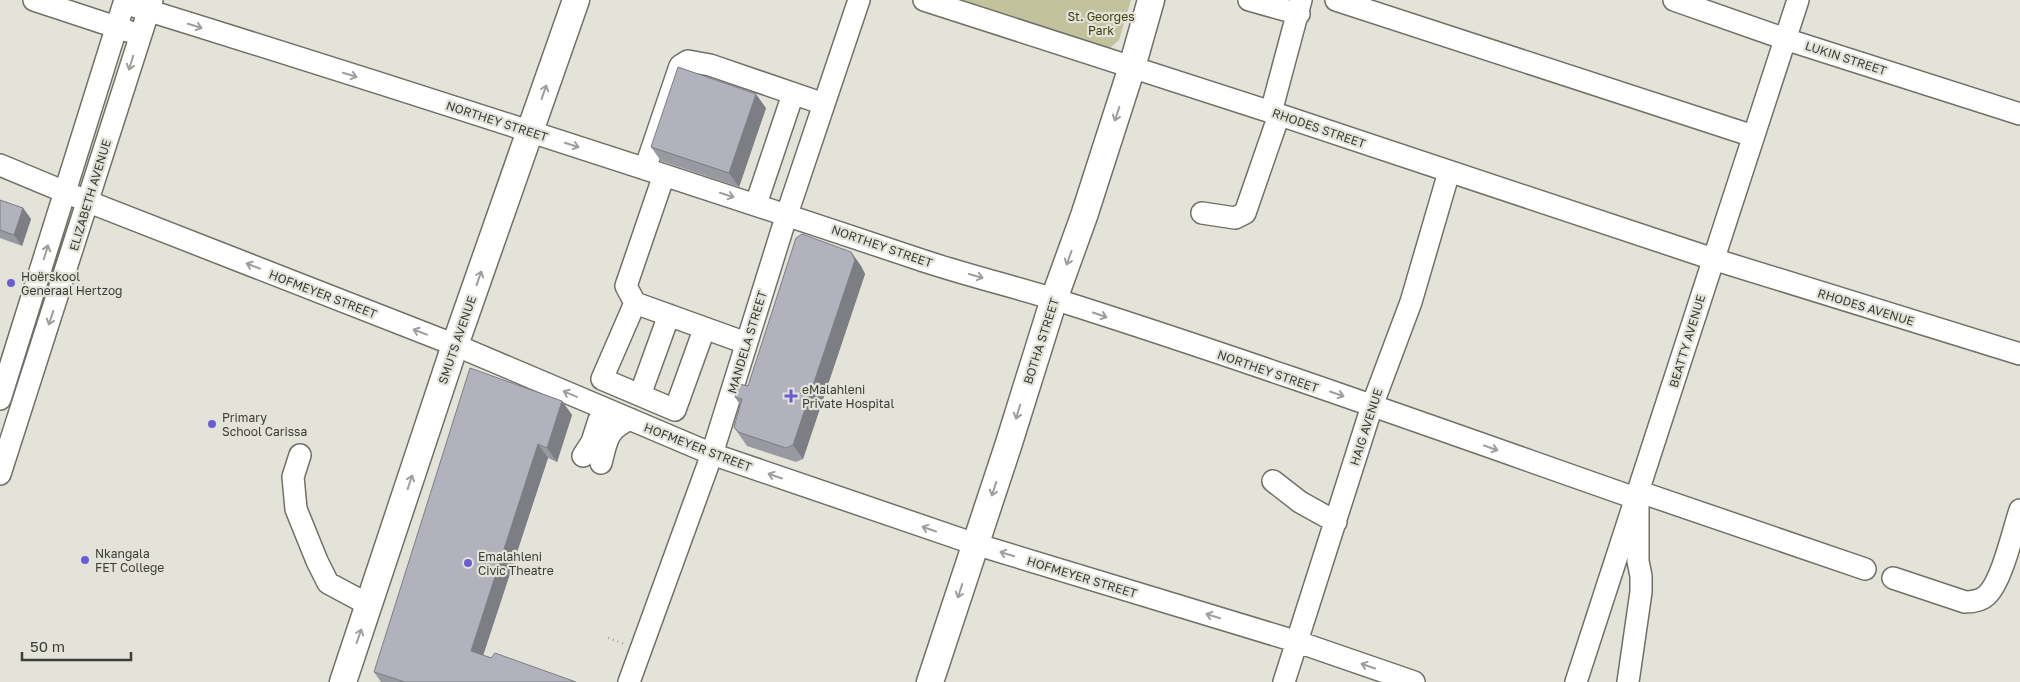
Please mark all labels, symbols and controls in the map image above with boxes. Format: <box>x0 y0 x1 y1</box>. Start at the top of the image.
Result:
park label: St. Georges Park <box>1067 9 1135 38</box>
one-way arrow <box>187 21 203 31</box>
street label: LUKIN STREET <box>1803 38 1889 78</box>
one-way arrow <box>126 54 136 70</box>
one-way arrow <box>342 70 358 80</box>
one-way arrow <box>540 84 549 100</box>
street label: NORTHEY STREET <box>444 97 550 145</box>
one-way arrow <box>1112 105 1121 121</box>
street label: RHODES STREET <box>1270 105 1368 151</box>
street label: ELIZABETH AVENUE <box>66 137 114 253</box>
one-way arrow <box>564 141 579 150</box>
one-way arrow <box>718 191 734 200</box>
street label: NORTHEY STREET <box>829 222 935 271</box>
one-way arrow <box>42 245 51 261</box>
one-way arrow <box>1064 249 1073 265</box>
one-way arrow <box>245 261 261 270</box>
street label: HOFMEYER STREET <box>267 266 380 322</box>
place label: Hoërskool Generaal Hertzog <box>21 269 122 298</box>
one-way arrow <box>474 270 484 286</box>
one-way arrow <box>967 272 983 282</box>
marker: Hoërskool Generaal Hertzog <box>5 277 17 289</box>
street label: RHODES AVENUE <box>1816 285 1916 329</box>
street label: MANDELA STREET <box>724 288 770 395</box>
street label: BEATTY AVENUE <box>1666 293 1708 389</box>
street label: SMUTS AVENUE <box>435 294 479 386</box>
street label: BOTHA STREET <box>1020 296 1062 386</box>
one-way arrow <box>46 310 55 325</box>
one-way arrow <box>1092 310 1108 320</box>
one-way arrow <box>413 326 428 336</box>
street label: NORTHEY STREET <box>1215 347 1321 396</box>
place label: eMalahleni Private Hospital <box>802 382 894 411</box>
street label: HAIG AVENUE <box>1347 387 1385 467</box>
one-way arrow <box>563 389 578 398</box>
marker: eMalahleni Private Hospital <box>784 389 798 403</box>
one-way arrow <box>1329 390 1345 400</box>
one-way arrow <box>1013 404 1023 420</box>
place label: Primary School Carissa <box>222 410 307 439</box>
marker: Primary School Carissa <box>206 418 218 430</box>
street label: HOFMEYER STREET <box>642 419 755 475</box>
one-way arrow <box>1482 443 1498 453</box>
one-way arrow <box>768 471 784 480</box>
one-way arrow <box>406 474 415 490</box>
one-way arrow <box>988 481 998 497</box>
one-way arrow <box>921 523 937 533</box>
place label: Nkangala FET College <box>95 546 164 575</box>
place label: Emalahleni Civic Theatre <box>478 549 554 578</box>
one-way arrow <box>1000 549 1016 559</box>
street label: HOFMEYER STREET <box>1025 553 1139 601</box>
marker: Nkangala FET College <box>79 554 91 566</box>
marker: Emalahleni Civic Theatre <box>462 557 474 569</box>
one-way arrow <box>955 582 964 598</box>
one-way arrow <box>1205 611 1221 621</box>
one-way arrow <box>355 629 364 644</box>
scale bar <box>22 630 131 662</box>
text: 50 m <box>30 637 65 655</box>
one-way arrow <box>1360 661 1376 670</box>

